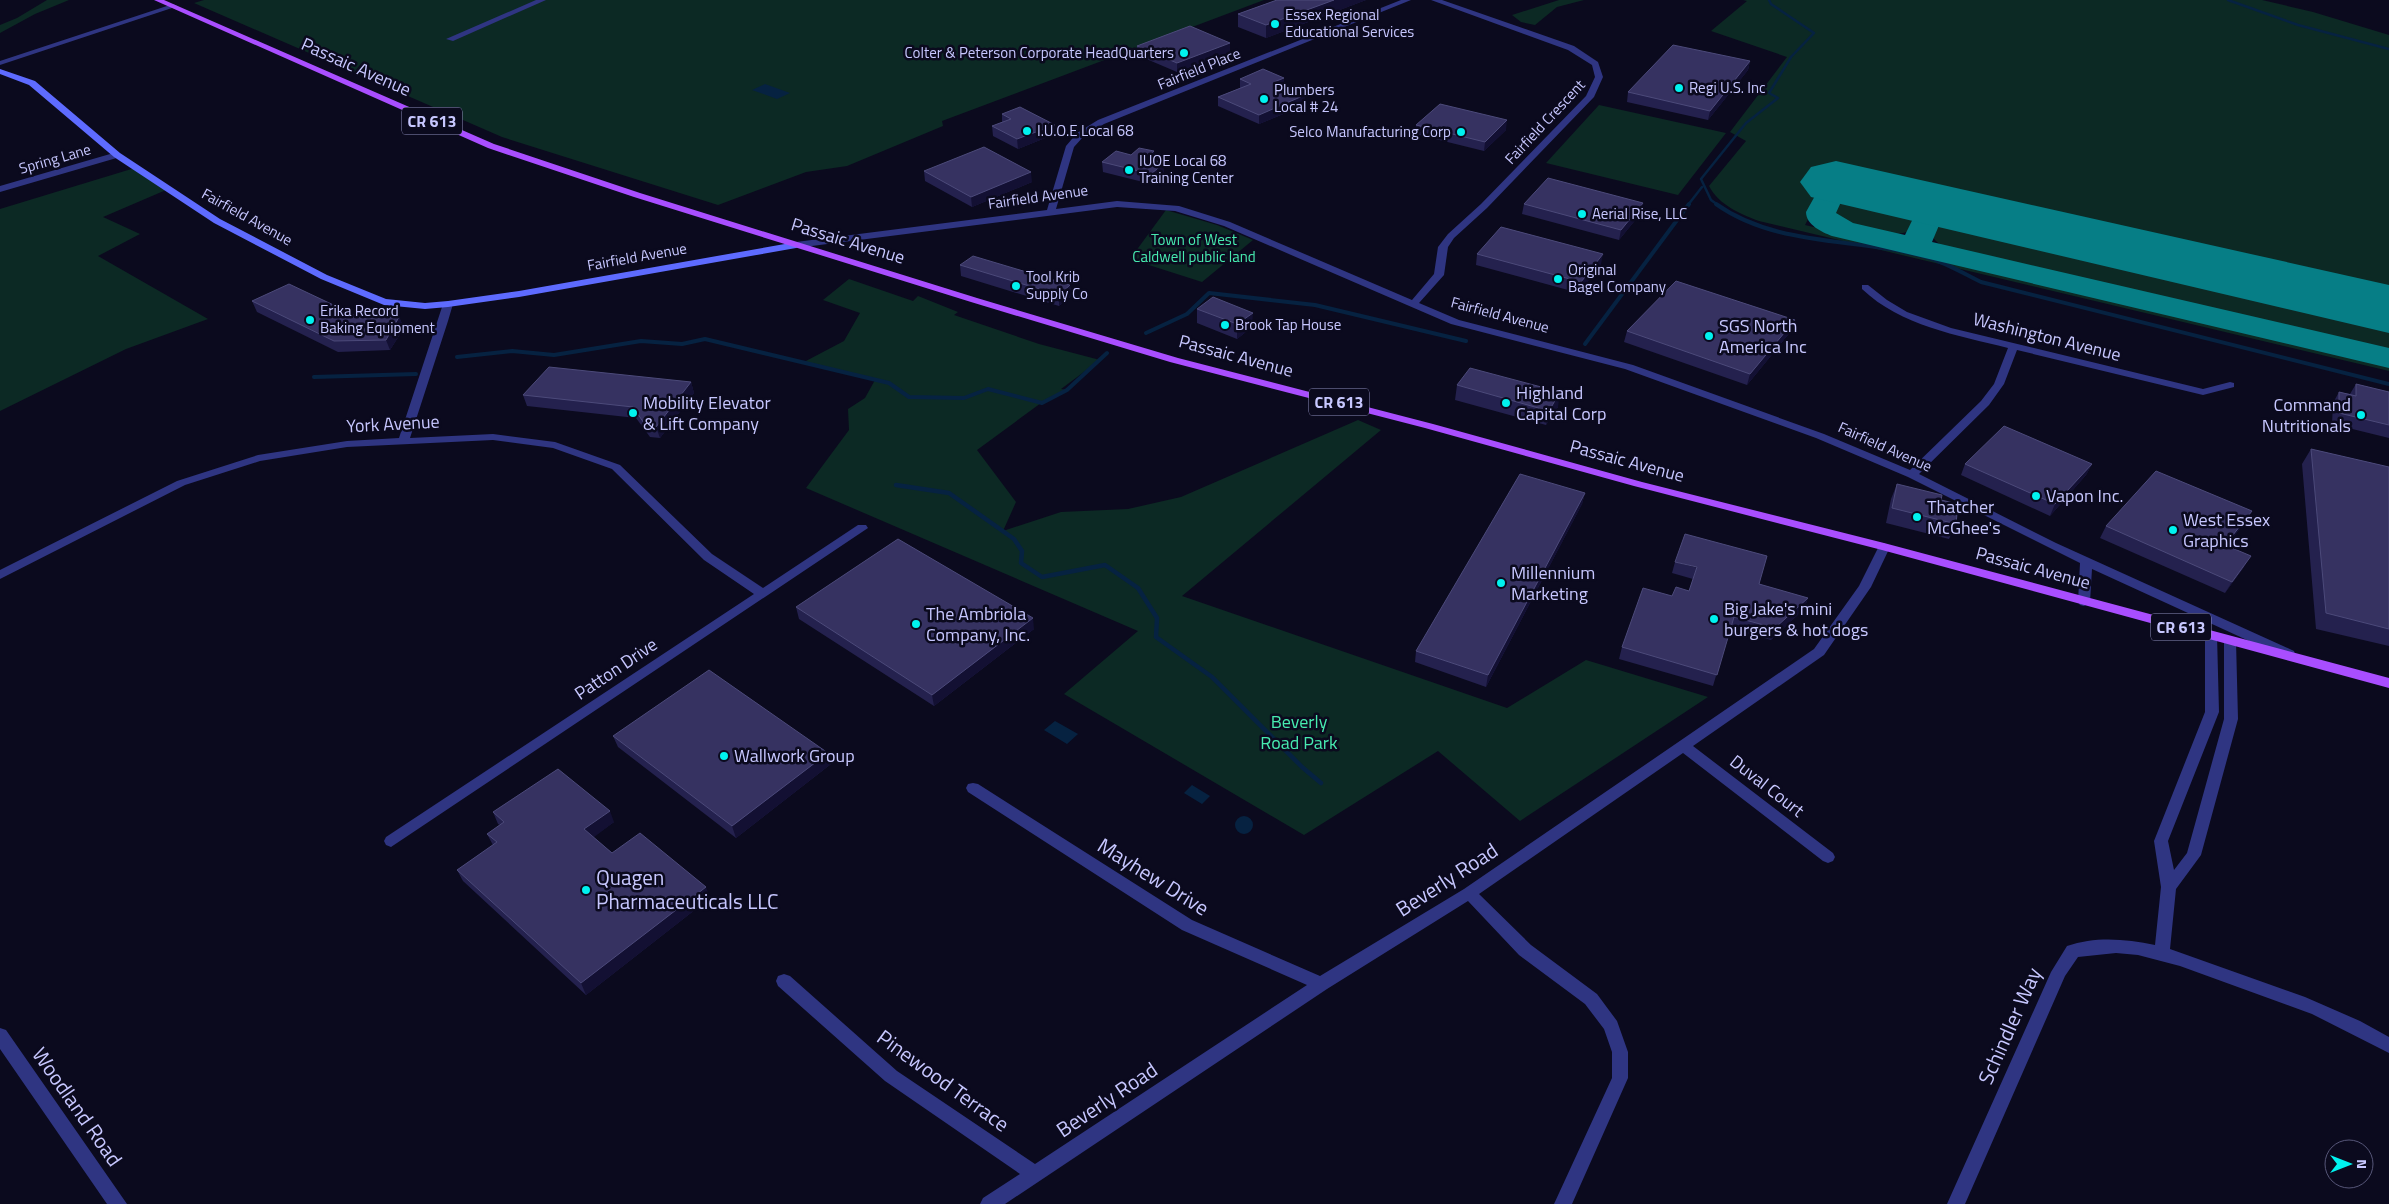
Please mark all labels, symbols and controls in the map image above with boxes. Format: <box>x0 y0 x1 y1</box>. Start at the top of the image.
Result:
place label: Essex Regional Educational Services <box>1285 3 1414 43</box>
marker: Essex Regional Educational Services <box>1269 18 1281 30</box>
street label: Passaic Avenue <box>297 30 415 103</box>
place label: Colter & Peterson Corporate HeadQuarters <box>905 41 1174 64</box>
street label: Fairfield Place <box>1154 41 1244 96</box>
marker: Colter & Peterson Corporate HeadQuarters <box>1178 47 1190 59</box>
street label: Fairfield Crescent <box>1499 73 1591 169</box>
place label: Regi U.S. Inc <box>1689 76 1766 99</box>
place label: Plumbers Local # 24 <box>1274 78 1338 118</box>
marker: Regi U.S. Inc <box>1673 82 1685 94</box>
marker: Plumbers Local # 24 <box>1258 93 1270 105</box>
road number: CR 613 <box>402 108 462 134</box>
place label: I.U.O.E Local 68 <box>1037 119 1134 142</box>
place label: Selco Manufacturing Corp <box>1289 120 1451 143</box>
marker: I.U.O.E Local 68 <box>1021 125 1033 137</box>
marker: Selco Manufacturing Corp <box>1455 126 1467 138</box>
street label: Spring Lane <box>16 137 94 180</box>
place label: IUOE Local 68 Training Center <box>1139 149 1234 189</box>
marker: IUOE Local 68 Training Center <box>1123 164 1135 176</box>
street label: Fairfield Avenue <box>986 178 1089 215</box>
street label: Fairfield Avenue <box>198 182 297 251</box>
place label: Aerial Rise, LLC <box>1592 202 1687 225</box>
marker: Aerial Rise, LLC <box>1576 208 1588 220</box>
street label: Passaic Avenue <box>788 210 908 271</box>
park label: Town of West Caldwell public land <box>1132 228 1256 268</box>
street label: Fairfield Avenue <box>585 236 689 277</box>
place label: Original Bagel Company <box>1568 258 1666 298</box>
place label: Tool Krib Supply Co <box>1026 265 1088 305</box>
marker: Original Bagel Company <box>1552 273 1564 285</box>
marker: Tool Krib Supply Co <box>1010 280 1022 292</box>
street label: Fairfield Avenue <box>1448 290 1552 339</box>
place label: Erika Record Baking Equipment <box>320 299 436 339</box>
street label: Washington Avenue <box>1970 305 2124 368</box>
place label: SGS North America Inc <box>1719 312 1807 360</box>
place label: Brook Tap House <box>1235 313 1341 336</box>
marker: Erika Record Baking Equipment <box>304 314 316 326</box>
marker: Brook Tap House <box>1219 319 1231 331</box>
street label: Passaic Avenue <box>1176 327 1296 384</box>
marker: SGS North America Inc <box>1703 330 1715 342</box>
place label: Highland Capital Corp <box>1516 379 1607 427</box>
road number: CR 613 <box>1309 388 1369 416</box>
place label: Mobility Elevator & Lift Company <box>643 389 771 437</box>
place label: Command Nutritionals <box>2262 391 2351 439</box>
marker: Highland Capital Corp <box>1500 397 1512 409</box>
marker: Mobility Elevator & Lift Company <box>627 407 639 419</box>
street label: York Avenue <box>346 408 440 439</box>
marker: Command Nutritionals <box>2355 409 2367 421</box>
street label: Fairfield Avenue <box>1834 416 1936 478</box>
street label: Passaic Avenue <box>1567 432 1687 489</box>
place label: Vapon Inc. <box>2046 482 2123 509</box>
marker: Vapon Inc. <box>2030 490 2042 502</box>
place label: Thatcher McGhee's <box>1927 493 2001 541</box>
place label: West Essex Graphics <box>2183 506 2270 554</box>
marker: Thatcher McGhee's <box>1911 511 1923 523</box>
marker: West Essex Graphics <box>2167 524 2179 536</box>
street label: Passaic Avenue <box>1973 539 2093 596</box>
place label: Millennium Marketing <box>1511 559 1595 607</box>
marker: Millennium Marketing <box>1495 577 1507 589</box>
place label: Big Jake's mini burgers & hot dogs <box>1724 595 1868 643</box>
place label: The Ambriola Company, Inc. <box>926 600 1030 648</box>
marker: Big Jake's mini burgers & hot dogs <box>1708 613 1720 625</box>
road number: CR 613 <box>2151 614 2211 640</box>
marker: The Ambriola Company, Inc. <box>910 618 922 630</box>
street label: Patton Drive <box>569 631 663 706</box>
park label: Beverly Road Park <box>1260 708 1338 756</box>
place label: Wallwork Group <box>734 742 855 769</box>
street label: Duval Court <box>1724 748 1811 824</box>
marker: Wallwork Group <box>718 750 730 762</box>
street label: Mayhew Drive <box>1091 829 1216 923</box>
street label: Beverly Road <box>1389 834 1504 924</box>
place label: Quagen Pharmaceuticals LLC <box>596 861 778 917</box>
marker: Quagen Pharmaceuticals LLC <box>580 884 592 896</box>
street label: Schindler Way <box>1969 962 2049 1089</box>
street label: Pinewood Terrace <box>871 1021 1017 1139</box>
street label: Woodland Road <box>25 1040 131 1173</box>
street label: Beverly Road <box>1049 1053 1164 1145</box>
north arrow <box>2324 1139 2374 1189</box>
text: N <box>2352 1159 2373 1169</box>

